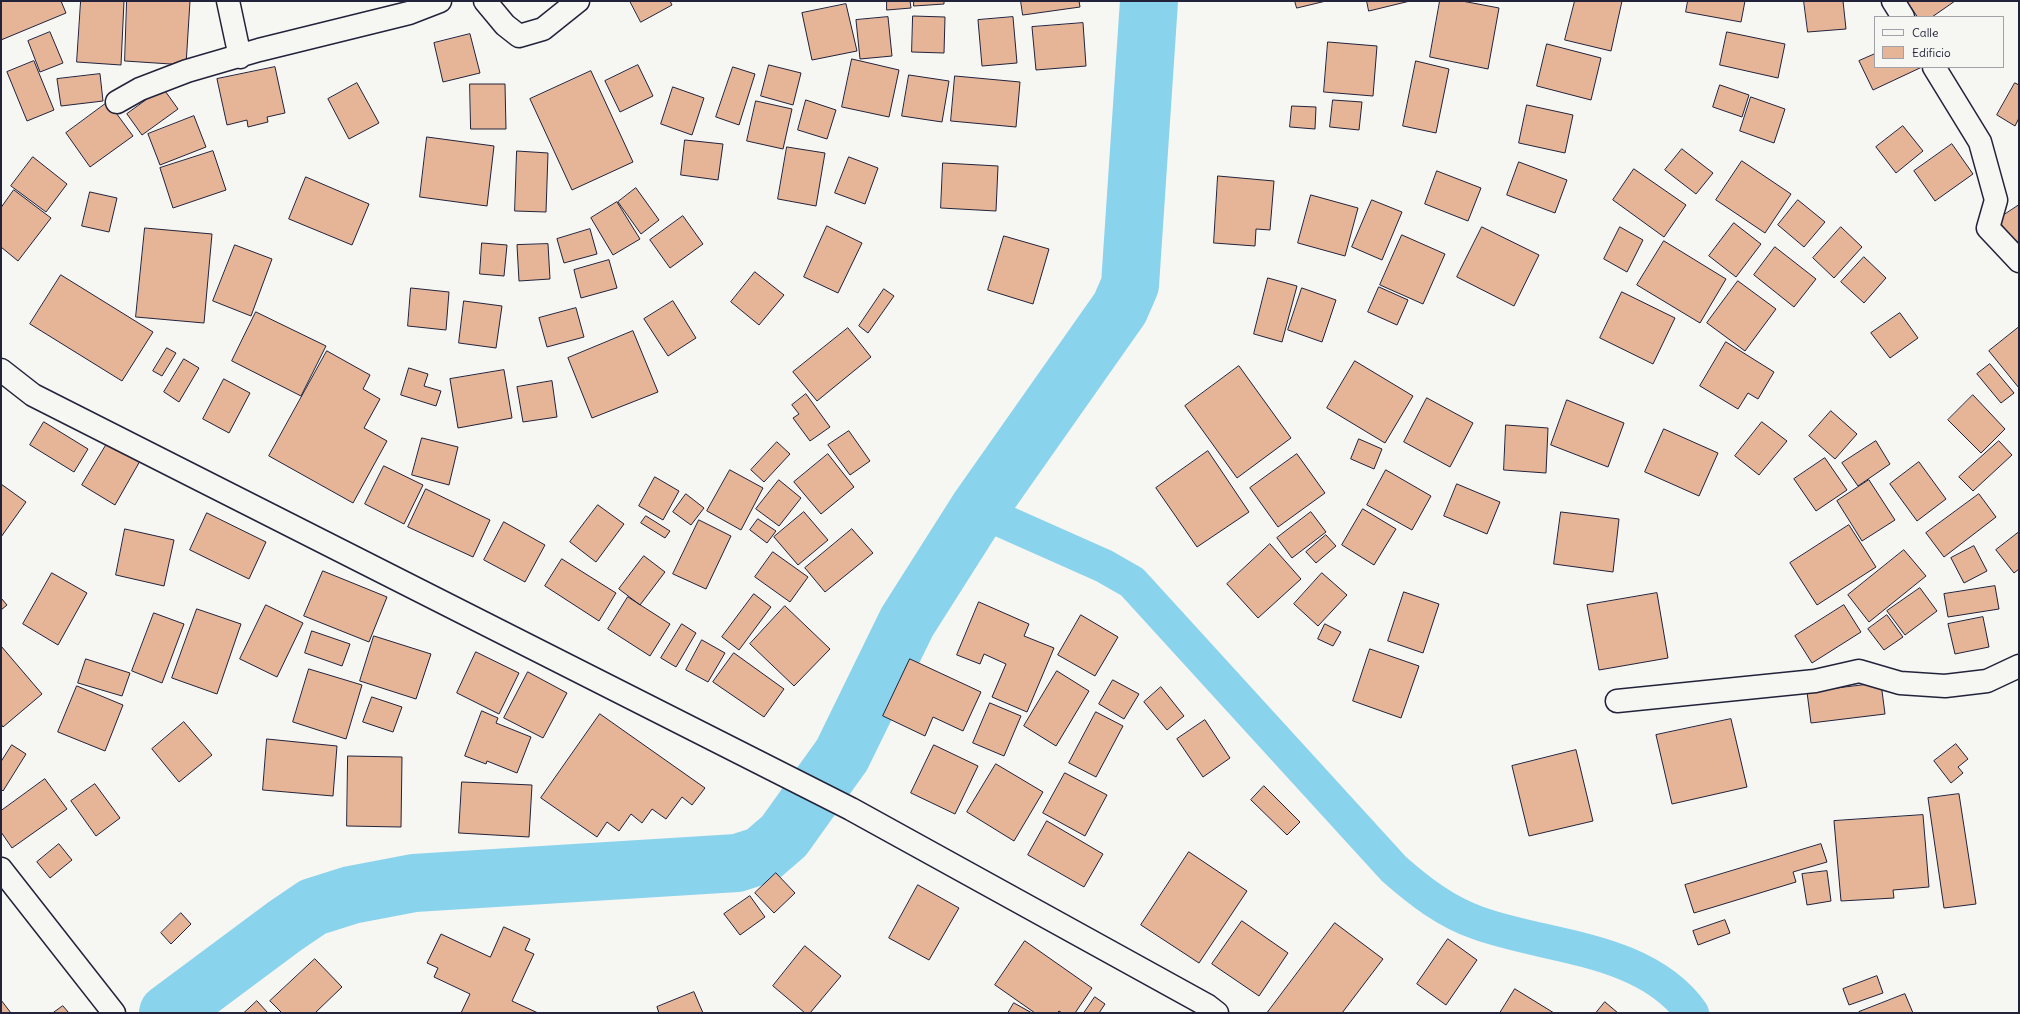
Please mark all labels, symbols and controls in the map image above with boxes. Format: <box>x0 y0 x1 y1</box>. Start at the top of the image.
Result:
legend <box>1874 16 2004 68</box>
text: Calle <box>1912 25 1939 40</box>
text: Edificio <box>1912 45 1951 60</box>

